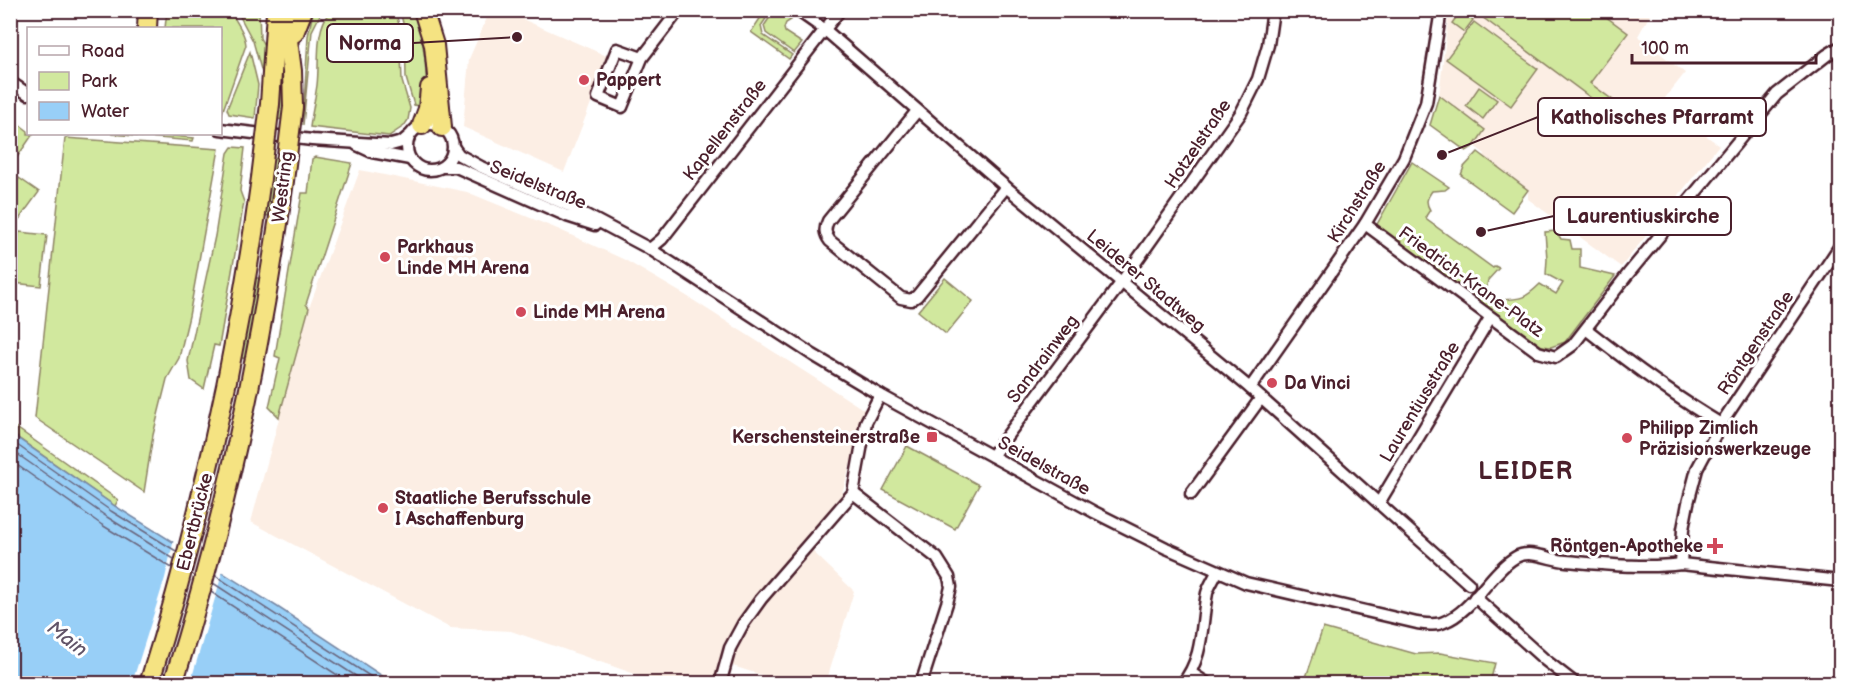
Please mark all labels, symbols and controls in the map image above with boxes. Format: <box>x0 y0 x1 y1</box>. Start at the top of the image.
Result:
callout: Norma <box>327 24 413 62</box>
legend <box>27 27 222 135</box>
scale bar <box>1632 27 1816 65</box>
text: Norma <box>339 32 401 56</box>
text: 100 m <box>1641 38 1689 59</box>
text: Road <box>81 41 125 62</box>
place label: Pappert <box>596 70 661 91</box>
text: Park <box>81 71 117 92</box>
marker: Pappert <box>577 73 591 87</box>
street label: Kapellenstraße <box>679 75 771 185</box>
street label: Hotzelstraße <box>1160 95 1236 193</box>
callout: Katholisches Pfarramt <box>1538 98 1766 136</box>
text: Water <box>81 101 129 122</box>
text: Katholisches Pfarramt <box>1550 106 1754 130</box>
street label: Westring <box>268 150 298 224</box>
street label: Seidelstraße <box>487 156 590 214</box>
street label: Kirchstraße <box>1323 157 1391 247</box>
callout: Laurentiuskirche <box>1554 197 1731 235</box>
text: Laurentiuskirche <box>1567 205 1719 229</box>
street label: Friedrich-Krane-Platz <box>1394 222 1548 342</box>
street label: Leiderer Stadtweg <box>1082 225 1210 337</box>
place label: Parkhaus Linde MH Arena <box>397 237 529 279</box>
marker: Parkhaus Linde MH Arena <box>378 250 392 264</box>
street label: Röntgenstraße <box>1714 287 1799 399</box>
place label: Linde MH Arena <box>533 302 665 323</box>
marker: Linde MH Arena <box>514 305 528 319</box>
street label: Sandrainweg <box>1003 311 1083 407</box>
street label: Laurentiusstraße <box>1376 338 1464 466</box>
place label: Da Vinci <box>1284 373 1350 394</box>
marker: Da Vinci <box>1265 376 1279 390</box>
place label: Philipp Zimlich Präzisionswerkzeuge <box>1639 418 1811 460</box>
place label: Kerschensteinerstraße <box>732 427 920 448</box>
marker: Kerschensteinerstraße <box>925 430 939 444</box>
marker: Philipp Zimlich Präzisionswerkzeuge <box>1620 431 1634 445</box>
street label: Seidelstraße <box>994 432 1094 500</box>
district label: LEIDER <box>1478 457 1574 486</box>
street label: Ebertbrücke <box>173 470 217 573</box>
place label: Staatliche Berufsschule I Aschaffenburg <box>395 488 591 530</box>
marker: Staatliche Berufsschule I Aschaffenburg <box>376 501 390 515</box>
place label: Röntgen-Apotheke <box>1550 536 1703 557</box>
marker: Röntgen-Apotheke <box>1708 539 1722 553</box>
water label: Main <box>42 616 92 662</box>

